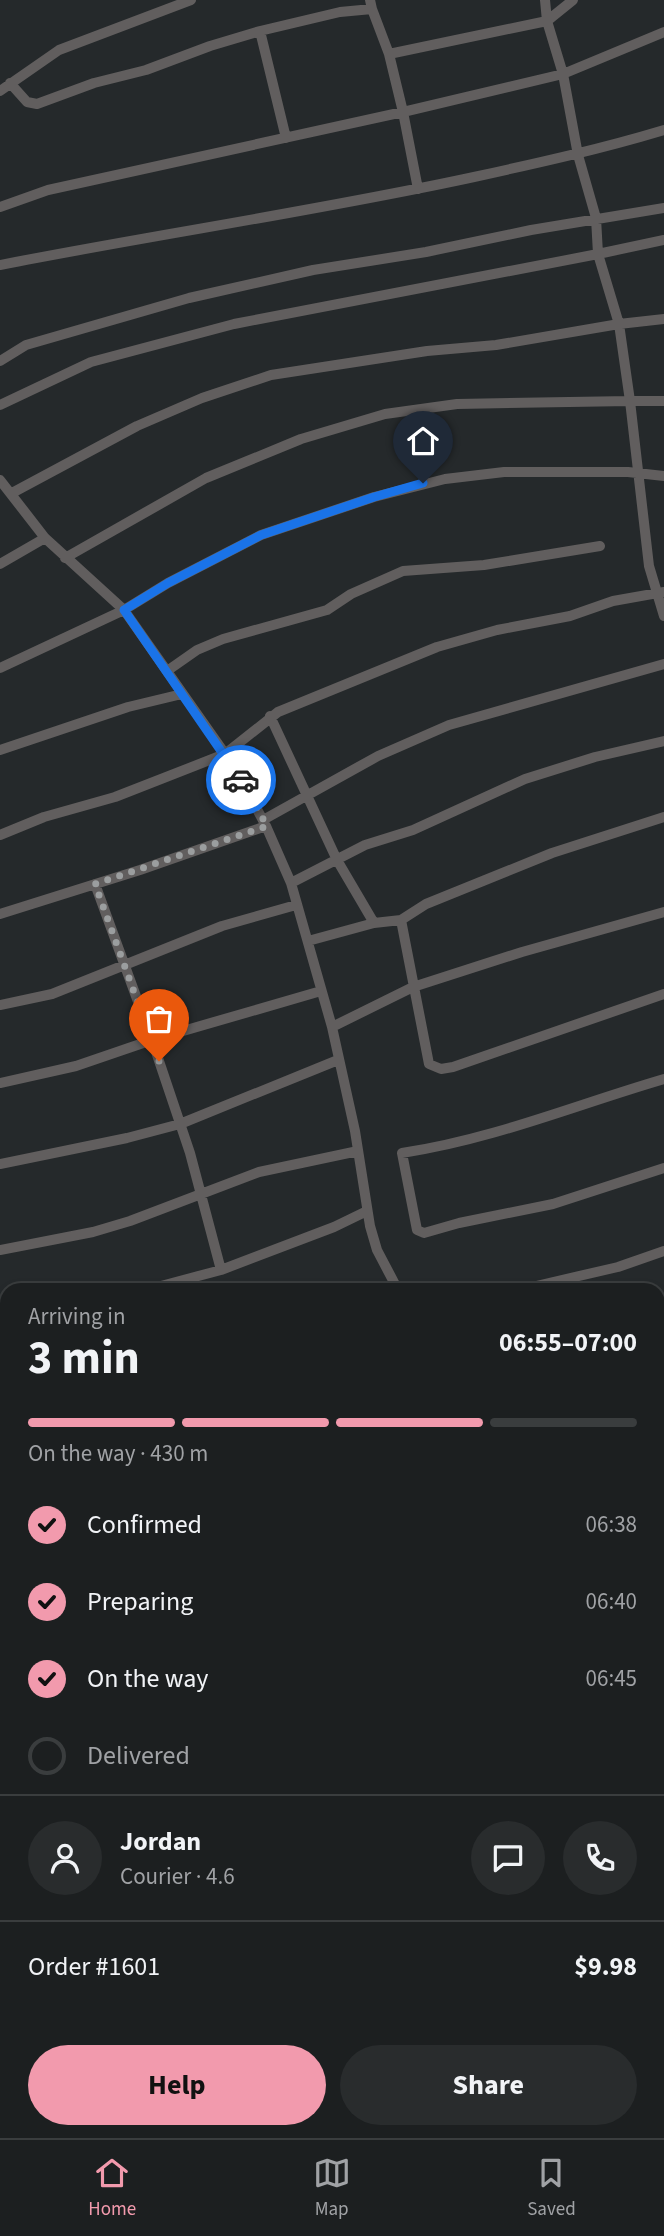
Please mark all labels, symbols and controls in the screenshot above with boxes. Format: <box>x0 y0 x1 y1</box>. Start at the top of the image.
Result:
pin <box>393 411 453 483</box>
icon: home <box>404 422 442 460</box>
courier <box>206 745 276 815</box>
icon: car <box>222 761 260 799</box>
pin <box>129 989 189 1061</box>
icon: bag <box>140 1000 178 1038</box>
text: Arriving in <box>28 1300 126 1333</box>
text: 06:55–07:00 <box>499 1324 637 1361</box>
text: 3 min <box>28 1326 140 1391</box>
text: On the way · 430 m <box>28 1437 208 1470</box>
icon: check <box>28 1506 66 1544</box>
text: Confirmed <box>87 1506 202 1543</box>
text: 06:38 <box>586 1508 637 1541</box>
icon: check <box>28 1583 66 1621</box>
text: Preparing <box>87 1583 193 1620</box>
text: 06:40 <box>586 1585 637 1618</box>
icon: check <box>28 1660 66 1698</box>
text: On the way <box>87 1660 208 1697</box>
text: 06:45 <box>586 1662 637 1695</box>
text: Delivered <box>87 1737 190 1774</box>
button: person <box>28 1821 102 1895</box>
button: chat <box>471 1821 545 1895</box>
button: phone <box>563 1821 637 1895</box>
text: Jordan <box>120 1823 201 1860</box>
text: Courier · 4.6 <box>120 1860 235 1893</box>
text: Order #1601 <box>28 1948 160 1985</box>
text: $9.98 <box>574 1948 637 1985</box>
button: Help <box>28 2045 326 2125</box>
button: Share <box>340 2045 637 2125</box>
tab: Home <box>88 2154 136 2223</box>
tab: Map <box>313 2154 351 2223</box>
tab: Saved <box>527 2154 576 2223</box>

